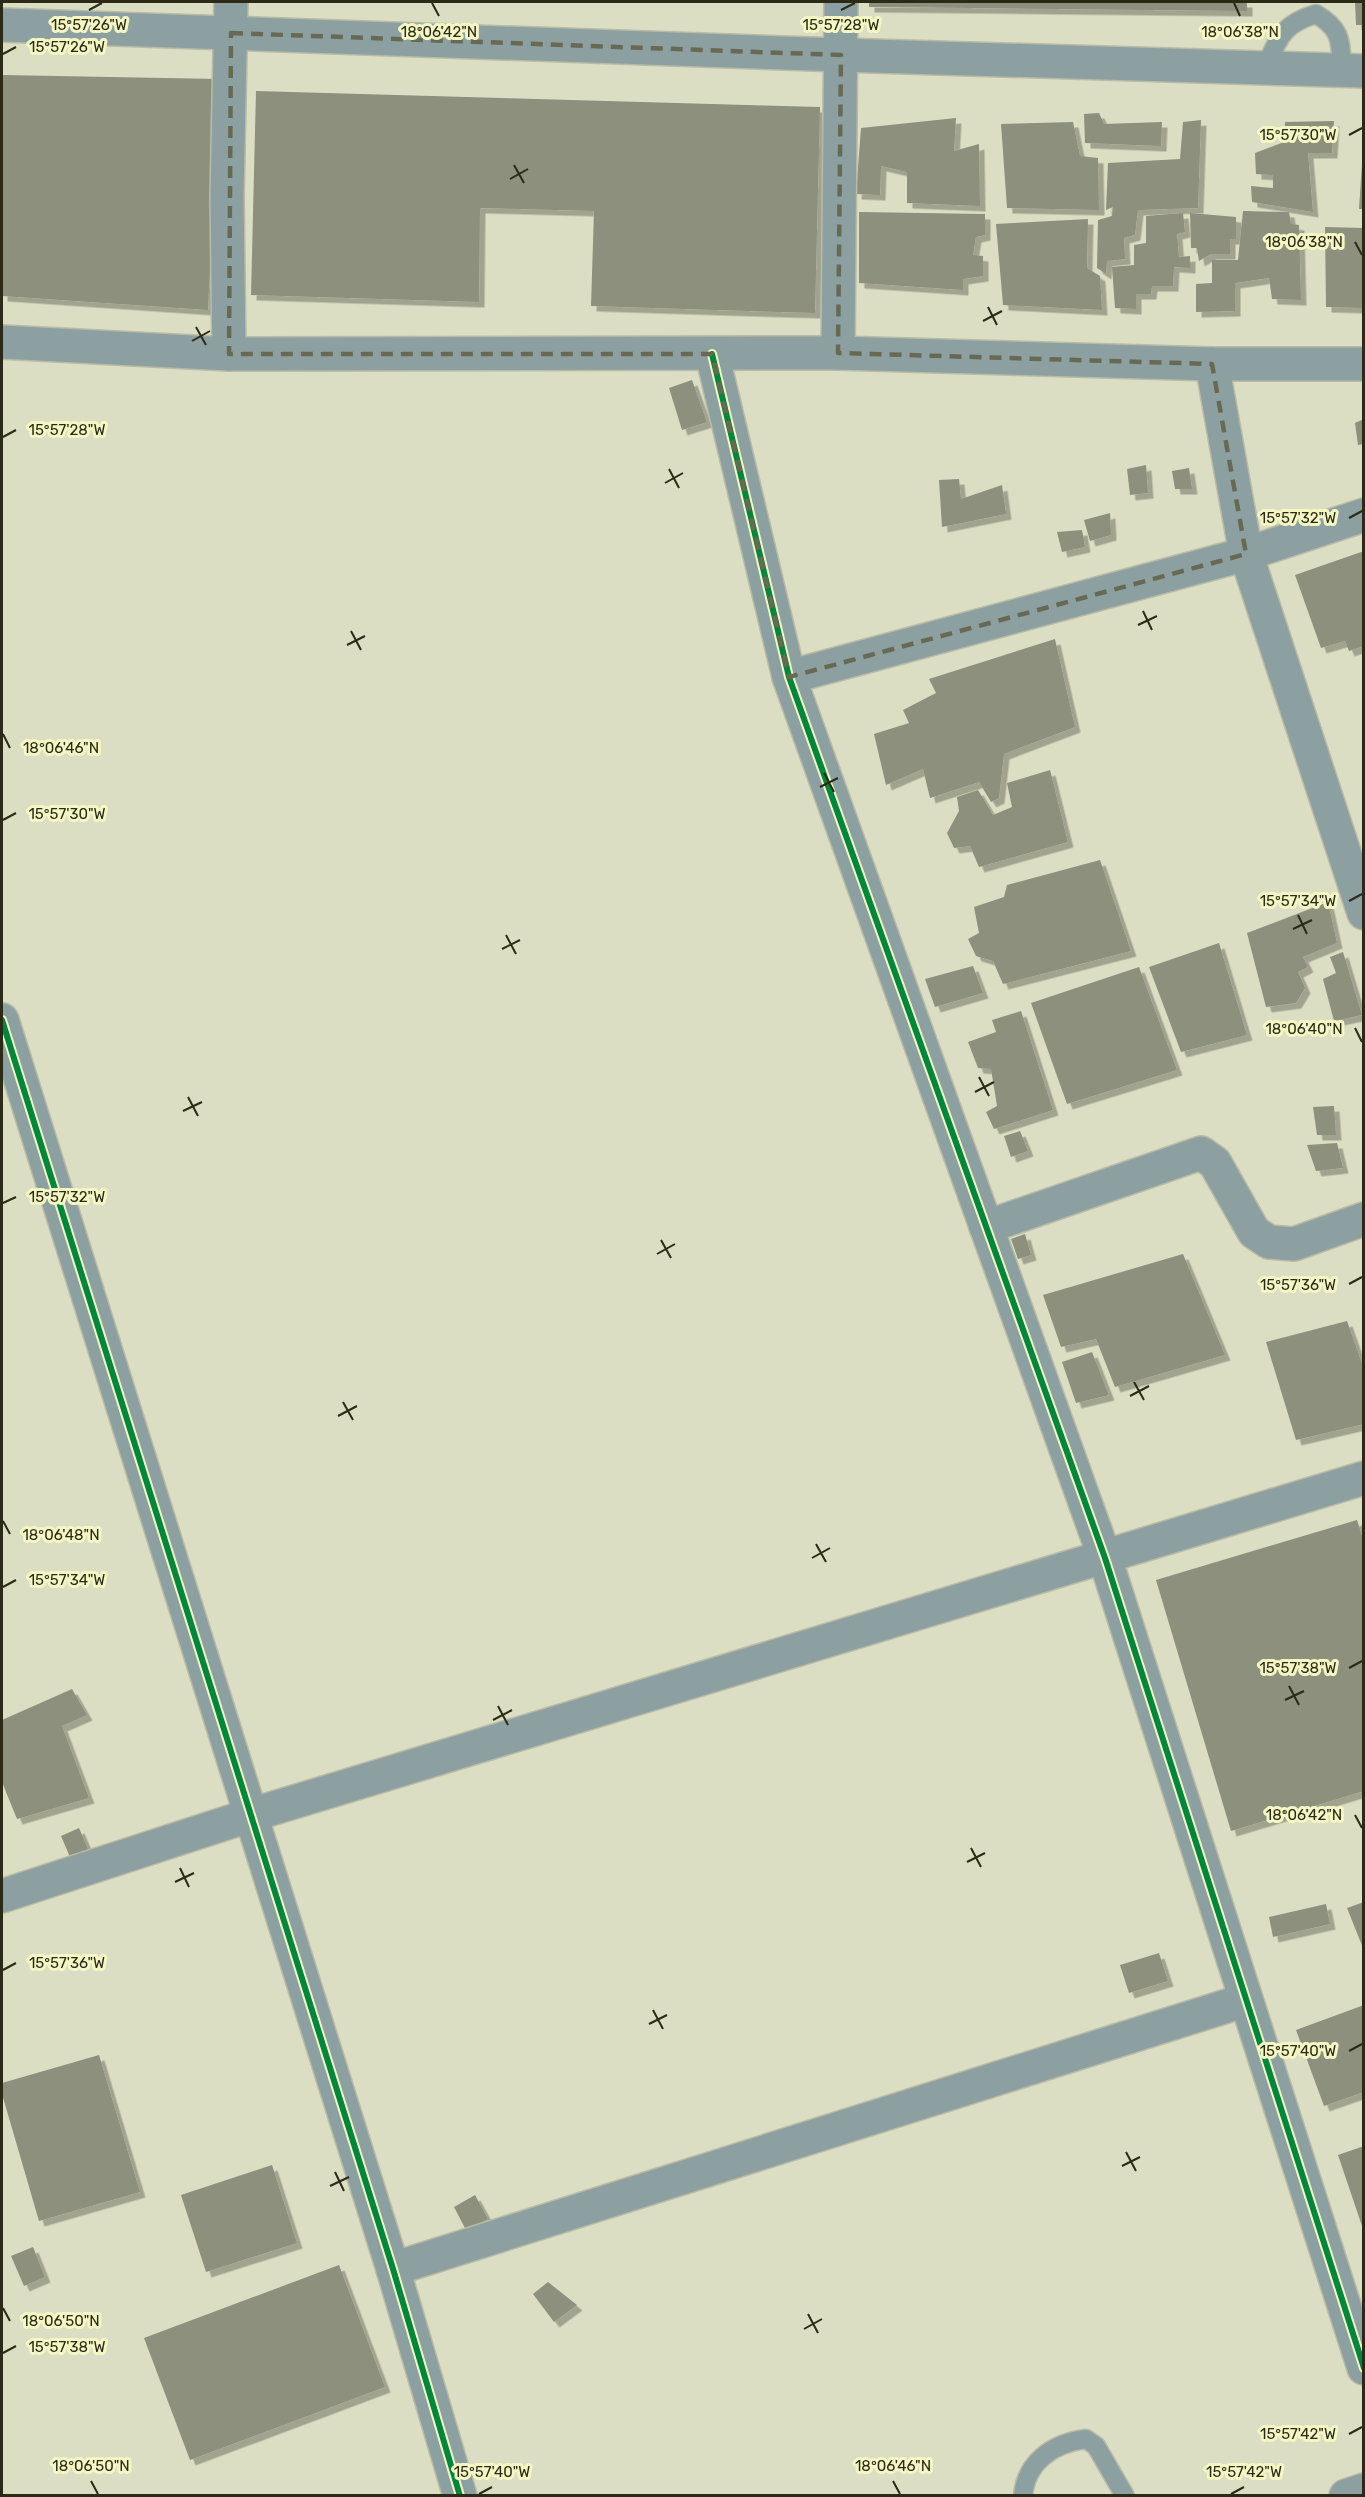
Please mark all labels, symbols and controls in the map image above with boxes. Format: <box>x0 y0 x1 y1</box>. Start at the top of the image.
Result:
text: 15°57'26"W <box>51 16 127 34</box>
text: 15°57'28"W <box>803 16 880 34</box>
text: 18°06'42"N <box>401 23 477 41</box>
text: 18°06'38"N <box>1201 23 1279 41</box>
text: 15°57'26"W <box>29 38 105 56</box>
text: 15°57'30"W <box>1259 126 1337 144</box>
text: 18°06'38"N <box>1265 233 1343 251</box>
text: 15°57'28"W <box>29 421 106 439</box>
text: 15°57'32"W <box>1260 509 1336 527</box>
text: 18°06'46"N <box>23 739 99 757</box>
text: 15°57'30"W <box>28 805 106 823</box>
text: 15°57'34"W <box>1260 892 1336 910</box>
text: 18°06'40"N <box>1265 1020 1343 1038</box>
text: 15°57'32"W <box>29 1188 105 1206</box>
text: 15°57'36"W <box>1260 1276 1336 1294</box>
text: 18°06'48"N <box>22 1526 100 1544</box>
text: 15°57'34"W <box>29 1571 105 1589</box>
text: 15°57'38"W <box>1259 1659 1337 1677</box>
text: 18°06'42"N <box>1266 1806 1342 1824</box>
text: 15°57'36"W <box>29 1954 105 1972</box>
text: 15°57'40"W <box>1260 2042 1336 2060</box>
text: 18°06'50"N <box>22 2312 100 2330</box>
text: 15°57'38"W <box>28 2338 106 2356</box>
text: 15°57'42"W <box>1260 2425 1336 2443</box>
text: 18°06'50"N <box>52 2457 130 2475</box>
text: 18°06'46"N <box>855 2457 931 2475</box>
text: 15°57'40"W <box>454 2463 530 2481</box>
text: 15°57'42"W <box>1206 2463 1282 2481</box>

